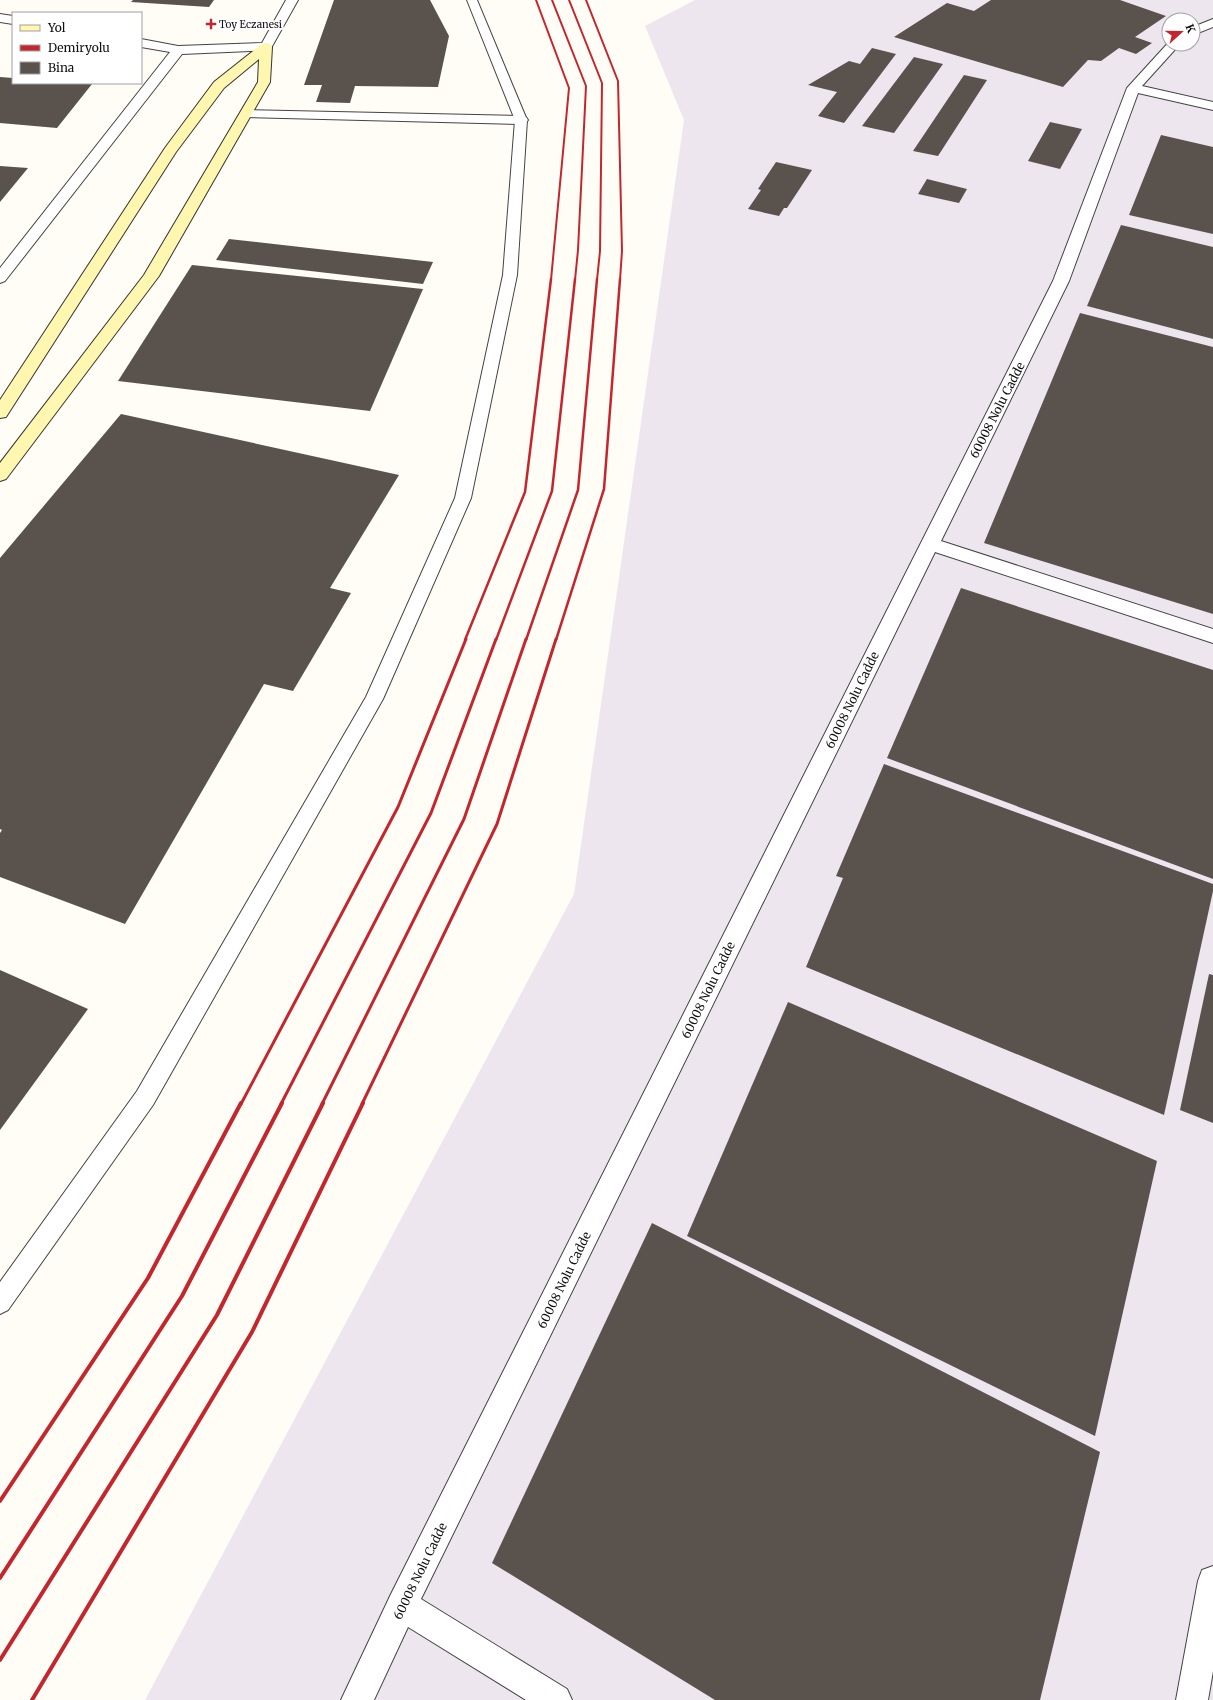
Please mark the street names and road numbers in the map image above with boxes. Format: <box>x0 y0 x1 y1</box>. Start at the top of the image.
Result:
street label: 60008 Nolu Cadde <box>966 359 1028 461</box>
street label: 60008 Nolu Cadde <box>822 649 882 751</box>
street label: 60008 Nolu Cadde <box>678 939 738 1041</box>
street label: 60008 Nolu Cadde <box>534 1229 594 1331</box>
street label: 60008 Nolu Cadde <box>390 1520 450 1622</box>

